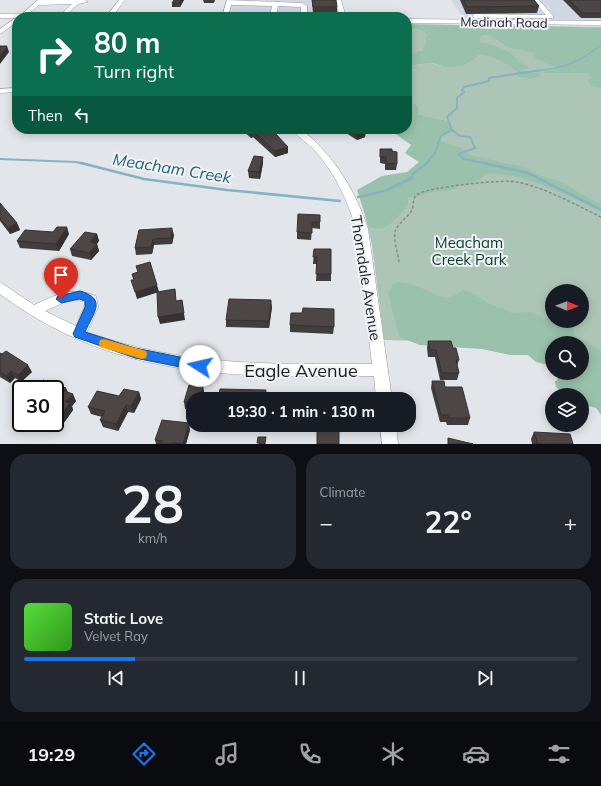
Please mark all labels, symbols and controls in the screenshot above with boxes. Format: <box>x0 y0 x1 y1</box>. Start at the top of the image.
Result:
street label: Medinah Road <box>460 13 548 31</box>
text: 80 m <box>94 25 160 60</box>
icon: right <box>28 28 80 80</box>
text: Turn right <box>94 60 174 83</box>
icon: left <box>71 104 93 126</box>
text: Then <box>28 106 63 125</box>
water label: Meacham Creek <box>111 149 233 187</box>
street label: Thorndale Avenue <box>347 214 385 342</box>
park label: Meacham Creek Park <box>431 233 507 269</box>
pin <box>44 258 78 299</box>
icon: arrive <box>50 264 72 286</box>
north arrow <box>545 284 589 328</box>
map controls <box>545 284 589 432</box>
button: search <box>545 336 589 380</box>
position arrow <box>179 345 221 387</box>
street label: Eagle Avenue <box>244 359 358 382</box>
speed limit sign: 30 <box>12 380 64 432</box>
button: layers <box>545 388 589 432</box>
text: 19:30 · 1 min · 130 m <box>227 402 375 421</box>
text: 28 <box>122 471 184 536</box>
text: Climate <box>320 484 365 500</box>
text: 22° <box>425 503 472 541</box>
text: − <box>320 509 333 537</box>
text: + <box>564 509 577 537</box>
text: km/h <box>138 530 167 546</box>
text: Static Love <box>84 609 163 628</box>
text: Velvet Ray <box>84 628 148 644</box>
icon: previous <box>105 667 127 689</box>
icon: pause <box>289 667 311 689</box>
icon: next <box>474 667 496 689</box>
icon: directions <box>130 740 158 768</box>
icon: music <box>213 740 241 768</box>
icon: phone <box>296 740 324 768</box>
icon: climate <box>379 740 407 768</box>
icon: car <box>462 740 490 768</box>
icon: filters <box>545 740 573 768</box>
text: 19:29 <box>28 743 75 766</box>

